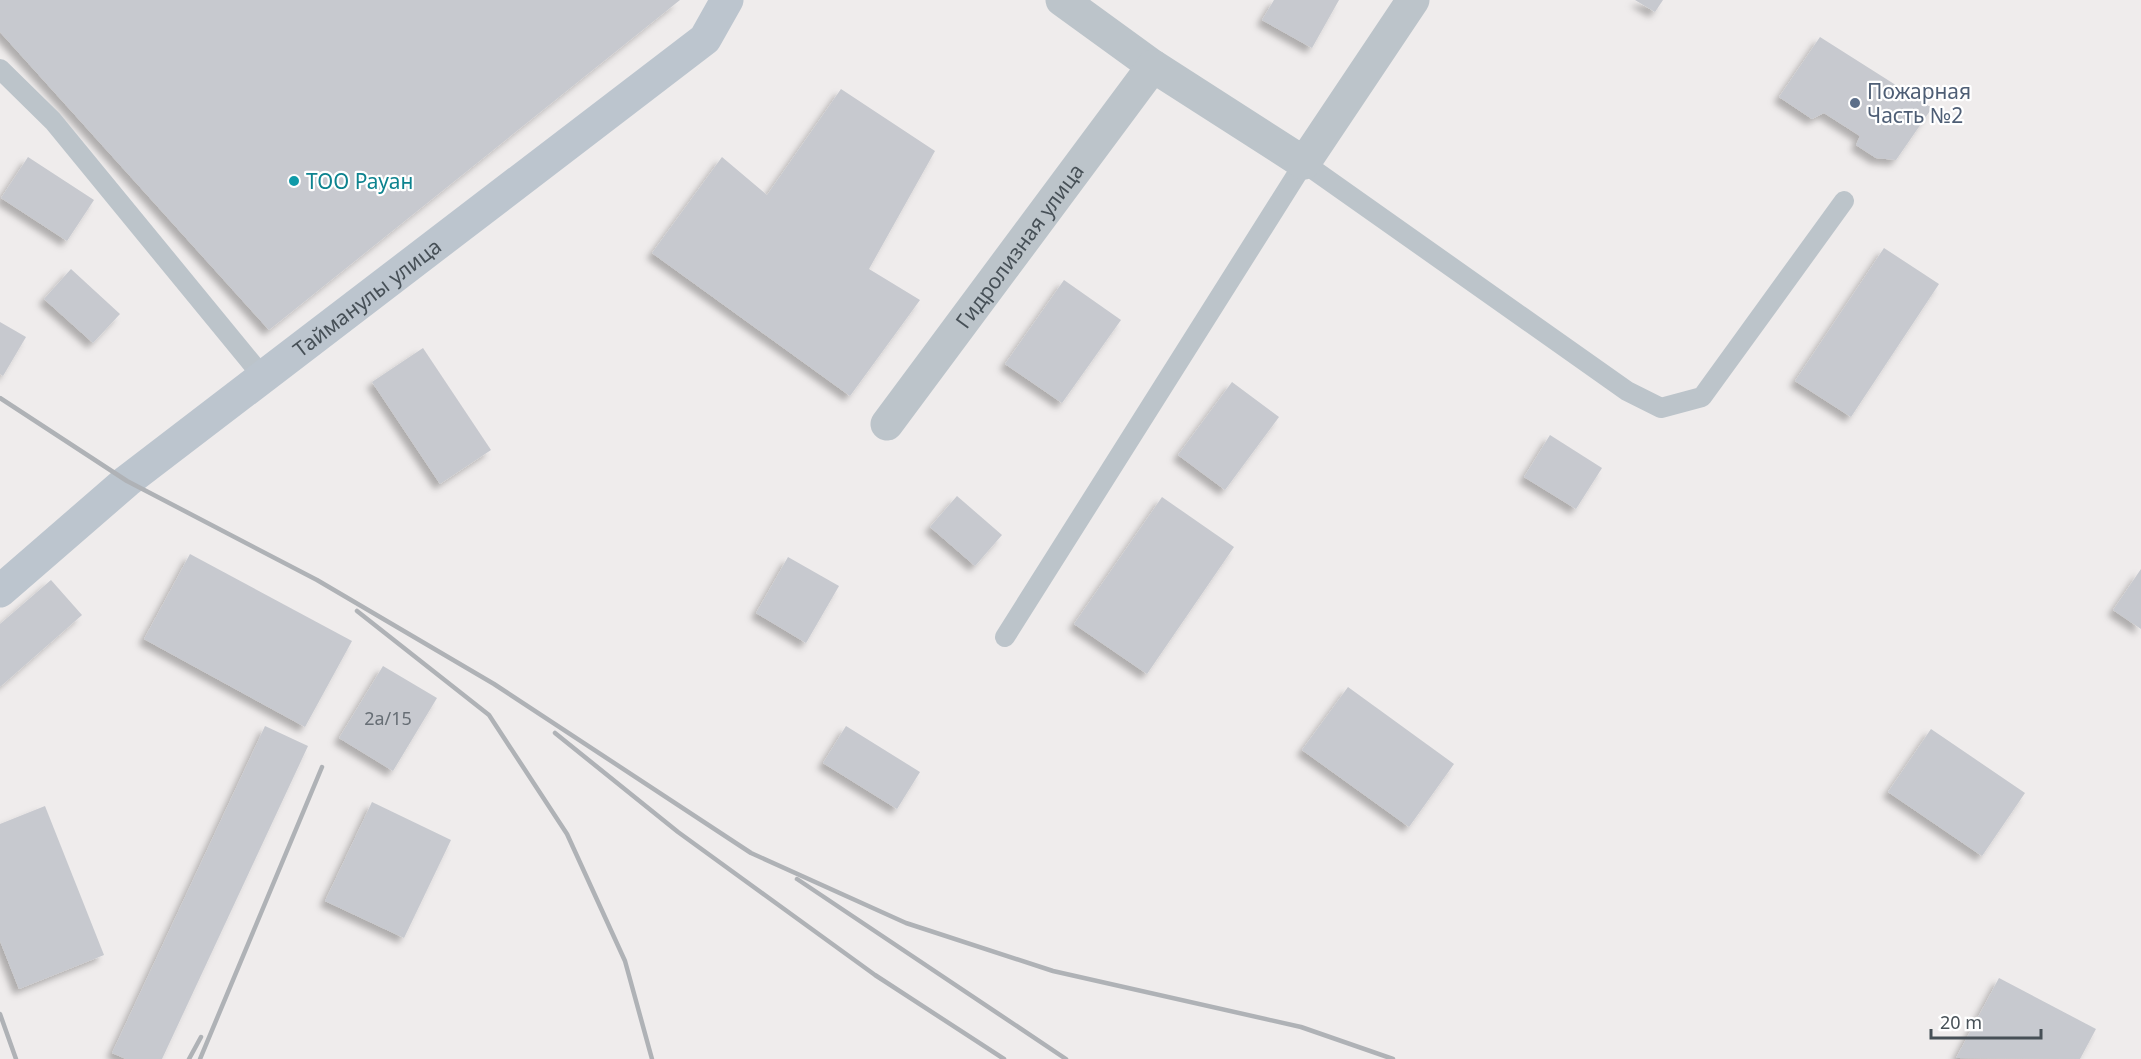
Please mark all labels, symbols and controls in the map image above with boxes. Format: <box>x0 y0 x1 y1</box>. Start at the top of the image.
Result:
place label: Пожарная Часть №2 <box>1867 77 1971 129</box>
marker: Пожарная Часть №2 <box>1848 96 1862 110</box>
street label: Гидролизная улица <box>949 158 1090 334</box>
place label: ТОО Рауан <box>306 167 413 195</box>
marker: ТОО Рауан <box>287 174 301 188</box>
street label: Тайманулы улица <box>287 232 447 363</box>
house number: 2а/15 <box>364 706 412 730</box>
scale bar <box>1931 1002 2040 1040</box>
text: 20 m <box>1940 1010 1982 1034</box>

